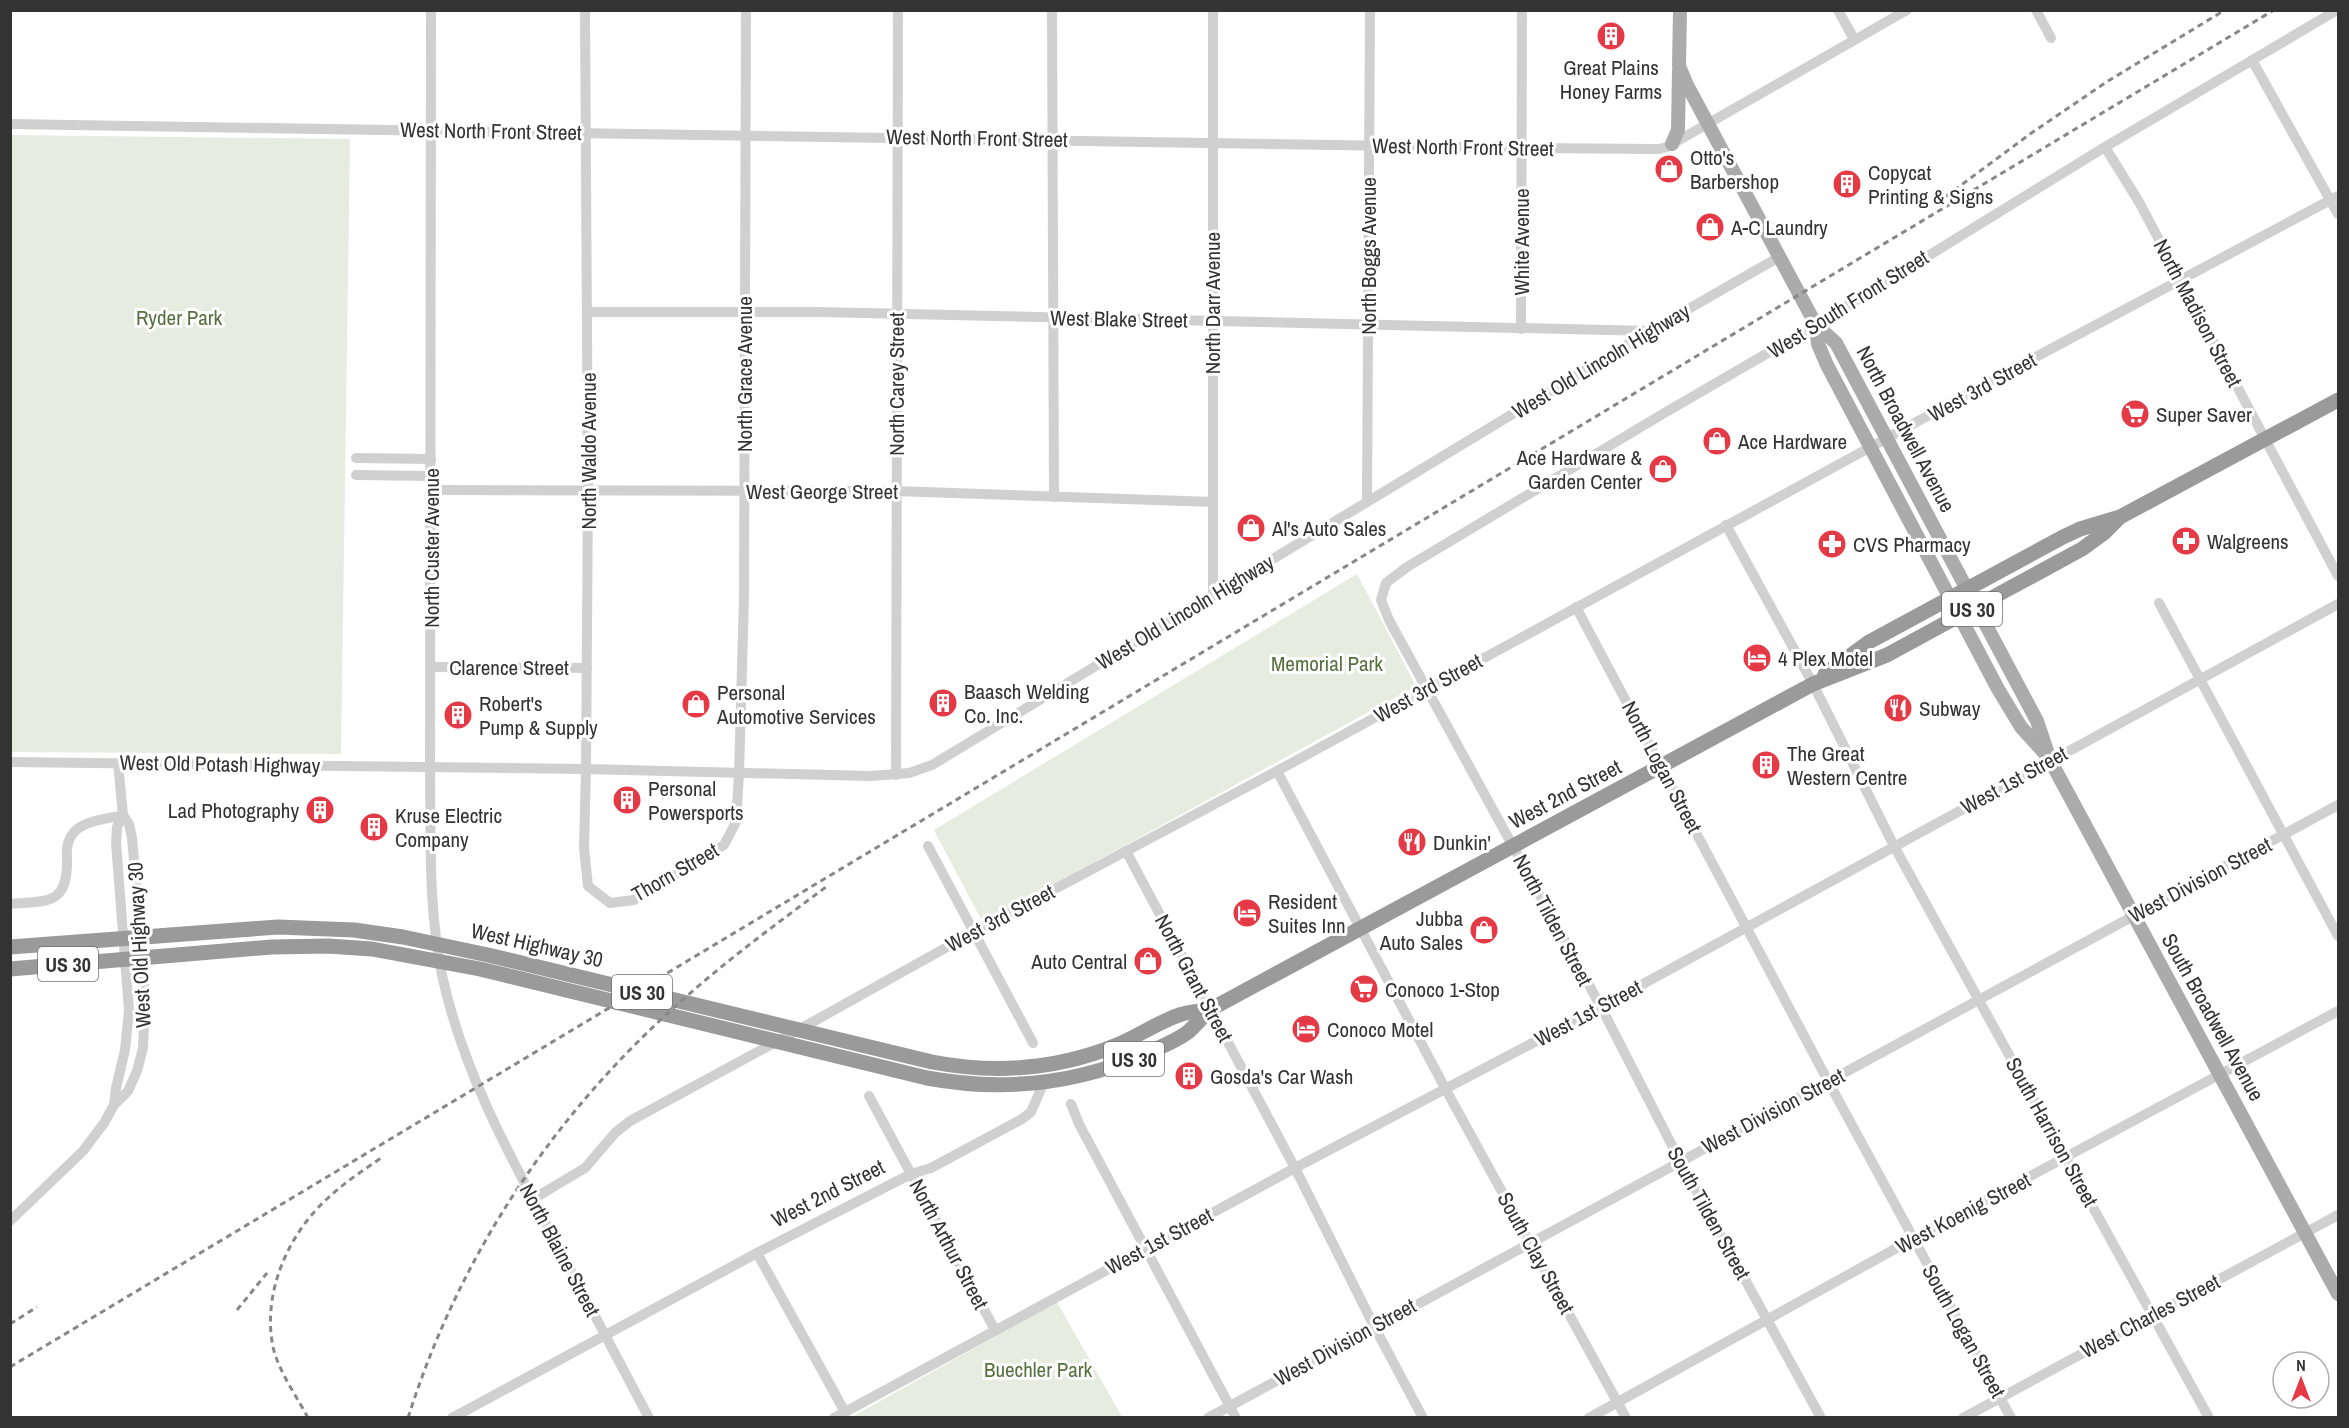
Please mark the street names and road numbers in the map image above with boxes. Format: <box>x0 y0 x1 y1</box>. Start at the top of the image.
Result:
street label: West North Front Street <box>400 115 582 147</box>
street label: West North Front Street <box>886 122 1068 154</box>
street label: West North Front Street <box>1372 131 1554 163</box>
street label: North Boggs Avenue <box>1354 177 1383 335</box>
street label: White Avenue <box>1507 189 1536 295</box>
street label: North Darr Avenue <box>1198 232 1227 374</box>
street label: North Madison Street <box>2147 234 2249 392</box>
street label: West South Front Street <box>1762 243 1934 365</box>
street label: North Grace Avenue <box>730 296 759 452</box>
street label: West Old Lincoln Highway <box>1507 296 1696 426</box>
street label: West Blake Street <box>1050 303 1188 335</box>
street label: North Carey Street <box>882 312 911 456</box>
street label: North Broadwell Avenue <box>1850 341 1962 517</box>
street label: West 3rd Street <box>1923 345 2041 429</box>
street label: North Waldo Avenue <box>574 372 603 530</box>
street label: North Custer Avenue <box>417 468 446 628</box>
street label: West George Street <box>746 477 898 506</box>
street label: West Old Lincoln Highway <box>1091 547 1280 677</box>
road number: US 30 <box>1942 592 2002 626</box>
street label: West 3rd Street <box>1369 646 1487 730</box>
street label: Clarence Street <box>449 653 569 682</box>
street label: North Logan Street <box>1615 696 1709 838</box>
street label: West 1st Street <box>1956 739 2073 821</box>
street label: West Old Potash Highway <box>119 748 321 780</box>
street label: West 2nd Street <box>1504 752 1626 836</box>
street label: West Division Street <box>2124 830 2277 930</box>
street label: Thorn Street <box>626 835 724 908</box>
street label: North Tilden Street <box>1506 849 1600 991</box>
street label: West Old Highway 30 <box>120 861 158 1029</box>
street label: West 3rd Street <box>941 877 1060 959</box>
street label: North Grant Street <box>1148 909 1240 1047</box>
street label: West Highway 30 <box>468 916 606 974</box>
street label: South Broadwell Avenue <box>2155 928 2271 1106</box>
road number: US 30 <box>38 947 98 981</box>
street label: West 1st Street <box>1529 973 1647 1053</box>
road number: US 30 <box>612 975 672 1009</box>
road number: US 30 <box>1104 1042 1164 1076</box>
street label: South Harrison Street <box>1999 1052 2105 1212</box>
street label: West Division Street <box>1697 1061 1850 1161</box>
street label: South Tilden Street <box>1661 1141 1758 1285</box>
street label: West 2nd Street <box>767 1152 890 1234</box>
street label: West Koenig Street <box>1890 1165 2036 1261</box>
street label: North Arthur Street <box>902 1174 996 1314</box>
street label: North Blaine Street <box>513 1179 607 1322</box>
street label: South Clay Street <box>1491 1187 1582 1319</box>
street label: West 1st Street <box>1100 1201 1218 1281</box>
street label: South Logan Street <box>1915 1259 2013 1403</box>
street label: West Charles Street <box>2075 1267 2225 1365</box>
street label: West Division Street <box>1269 1291 1421 1393</box>

